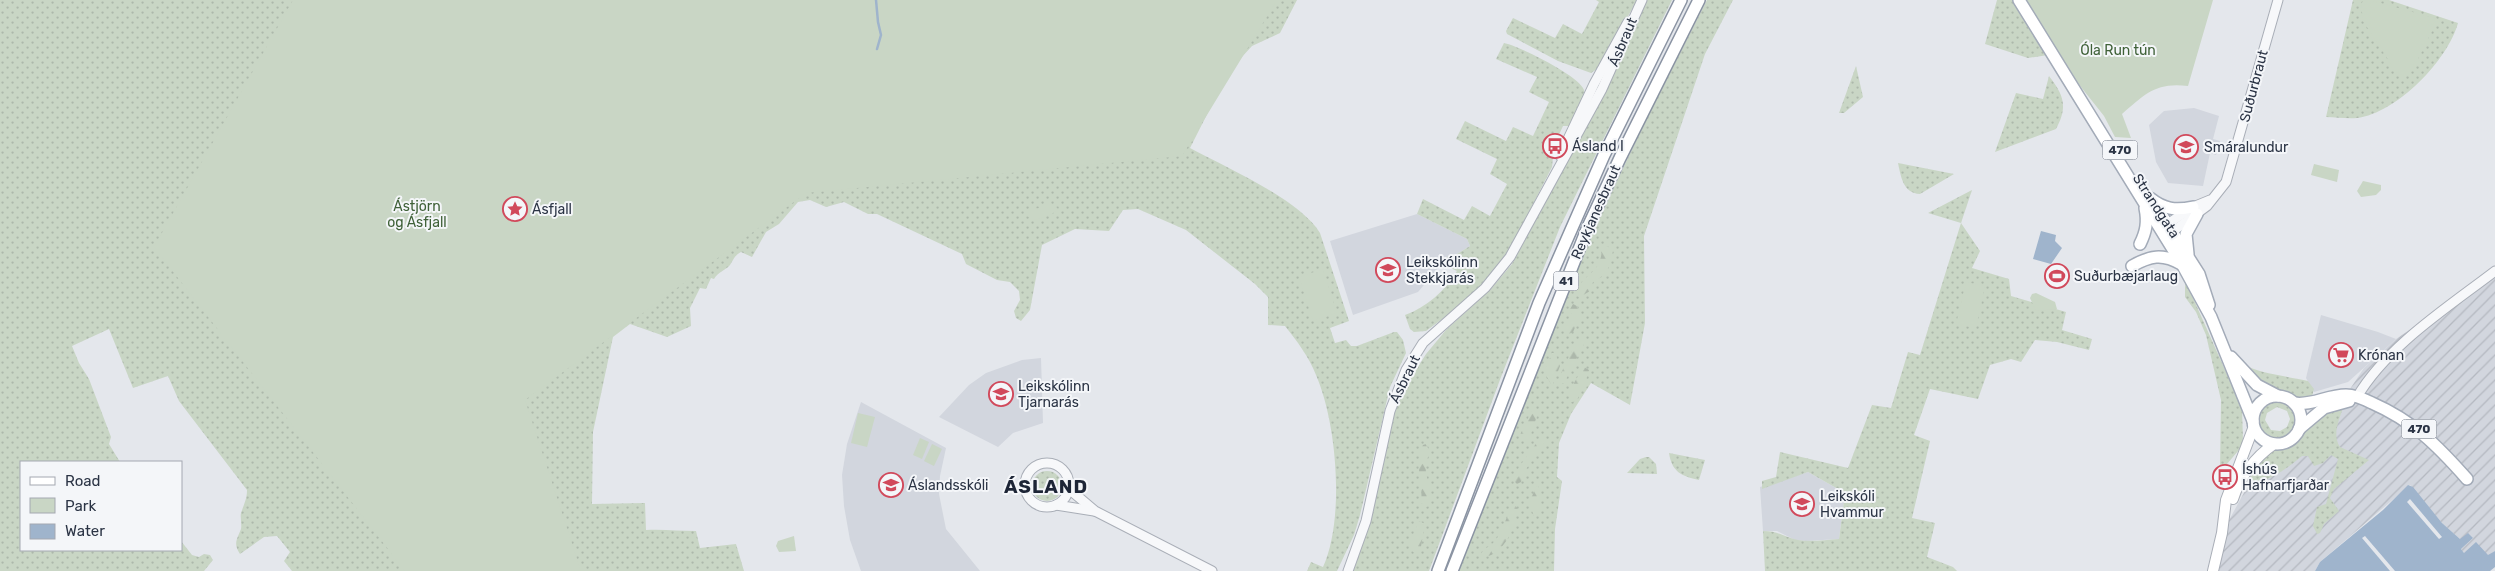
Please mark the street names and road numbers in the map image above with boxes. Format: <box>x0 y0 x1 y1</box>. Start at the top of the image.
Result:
street label: Ásbraut <box>1604 14 1641 69</box>
street label: Suðurbraut <box>2236 48 2272 124</box>
road number: 470 <box>2102 140 2138 160</box>
street label: Reykjanesbraut <box>1568 162 1625 262</box>
street label: Strandgata <box>2129 171 2183 241</box>
road number: 41 <box>1554 272 1578 290</box>
street label: Ásbraut <box>1385 351 1424 406</box>
road number: 470 <box>2402 419 2436 438</box>

